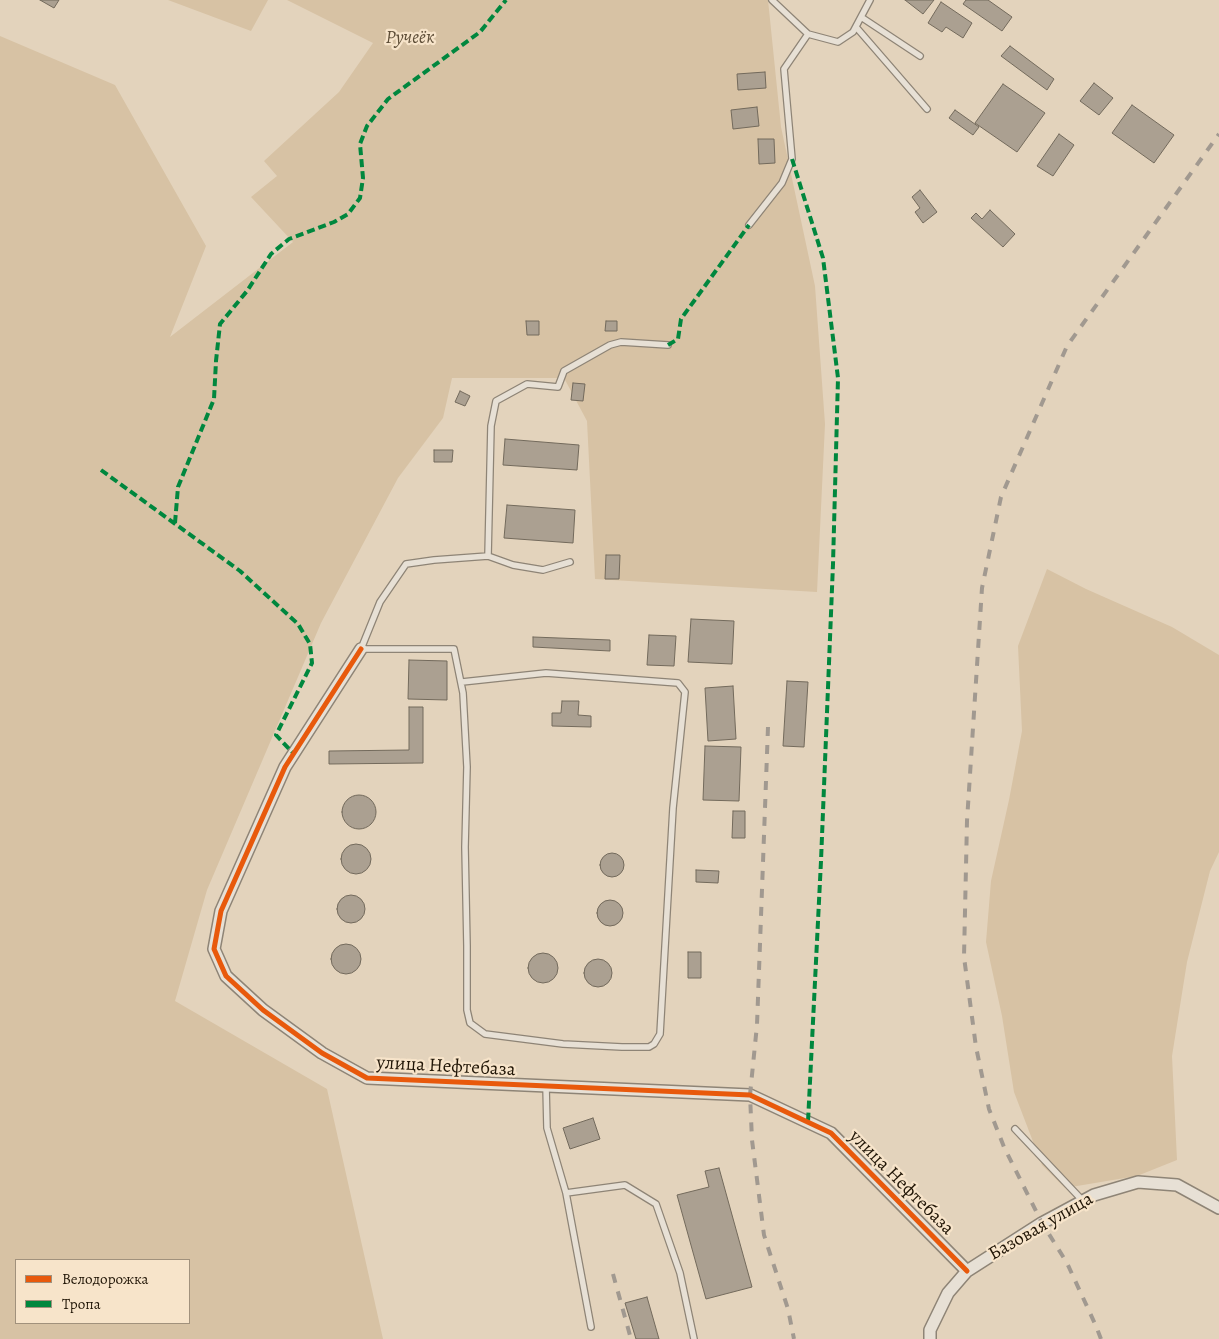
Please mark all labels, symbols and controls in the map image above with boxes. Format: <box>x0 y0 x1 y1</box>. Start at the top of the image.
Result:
park label: Ручеёк <box>385 27 435 49</box>
street label: улица Нефтебаза <box>376 1052 516 1082</box>
street label: улица Нефтебаза <box>844 1126 958 1240</box>
street label: Базовая улица <box>985 1188 1097 1266</box>
legend <box>15 1259 190 1324</box>
text: Велодорожка <box>62 1269 149 1289</box>
text: Тропа <box>62 1294 101 1314</box>

